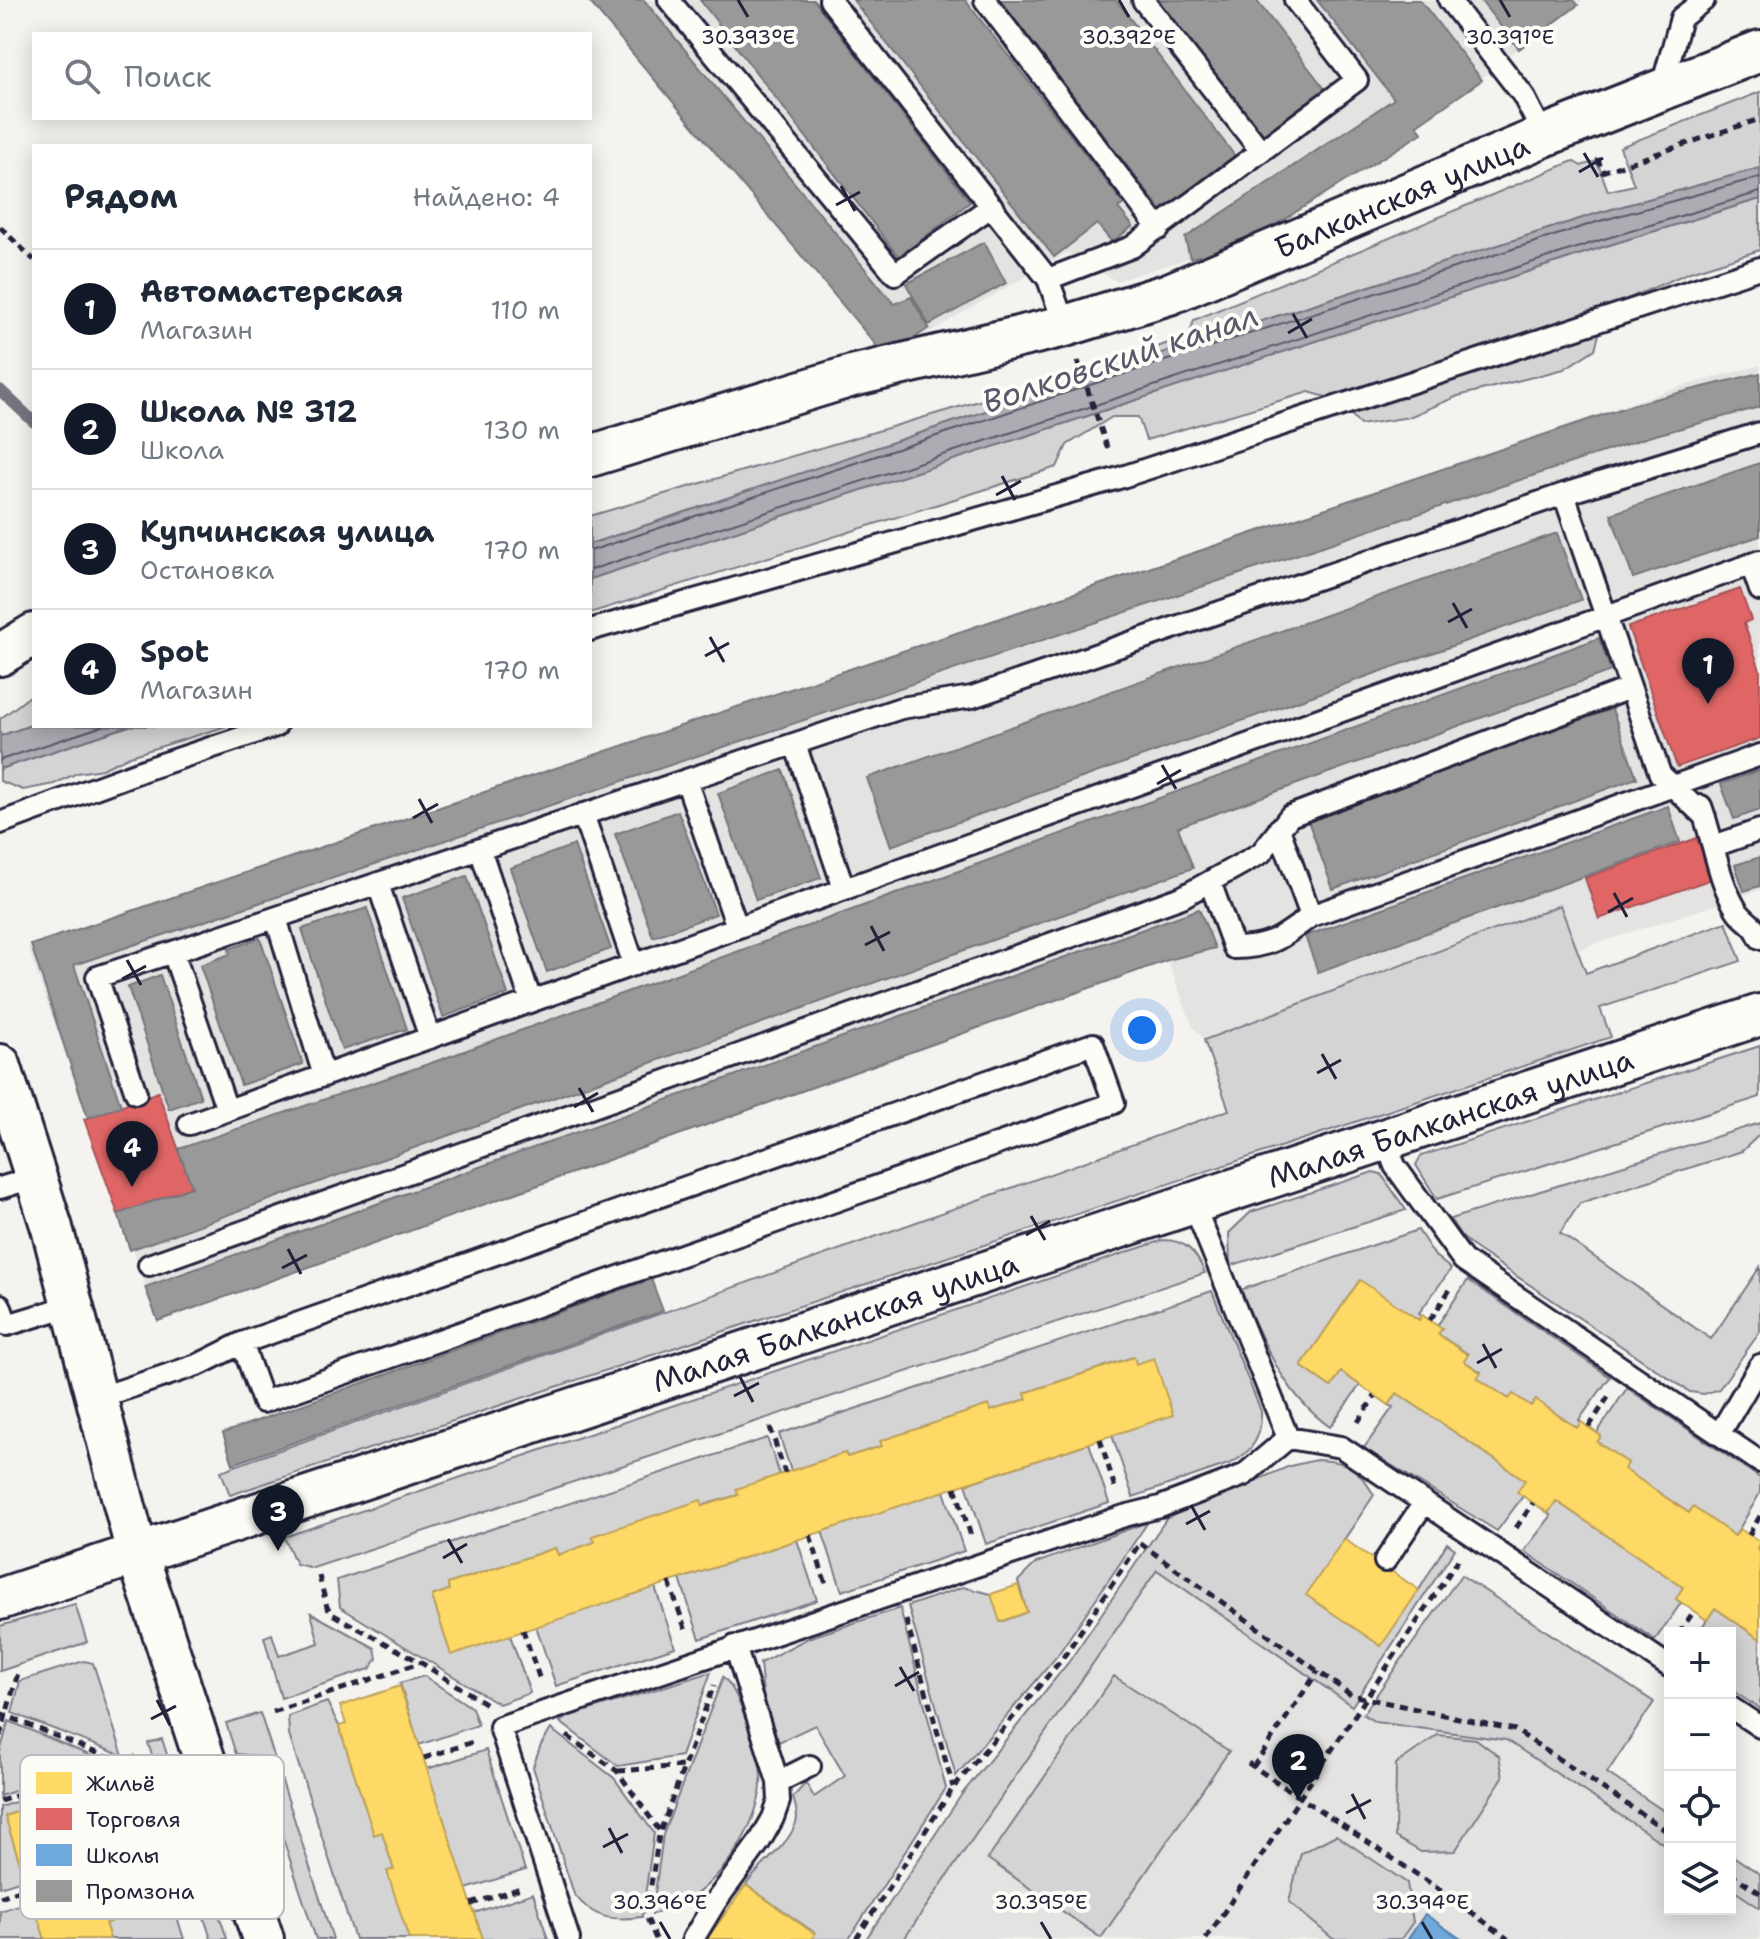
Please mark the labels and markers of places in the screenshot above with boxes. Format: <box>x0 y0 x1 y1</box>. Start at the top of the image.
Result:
pin: 1 <box>1682 638 1734 704</box>
pin: 4 <box>106 1121 158 1187</box>
pin: 3 <box>252 1485 304 1551</box>
pin: 2 <box>1272 1734 1324 1800</box>

